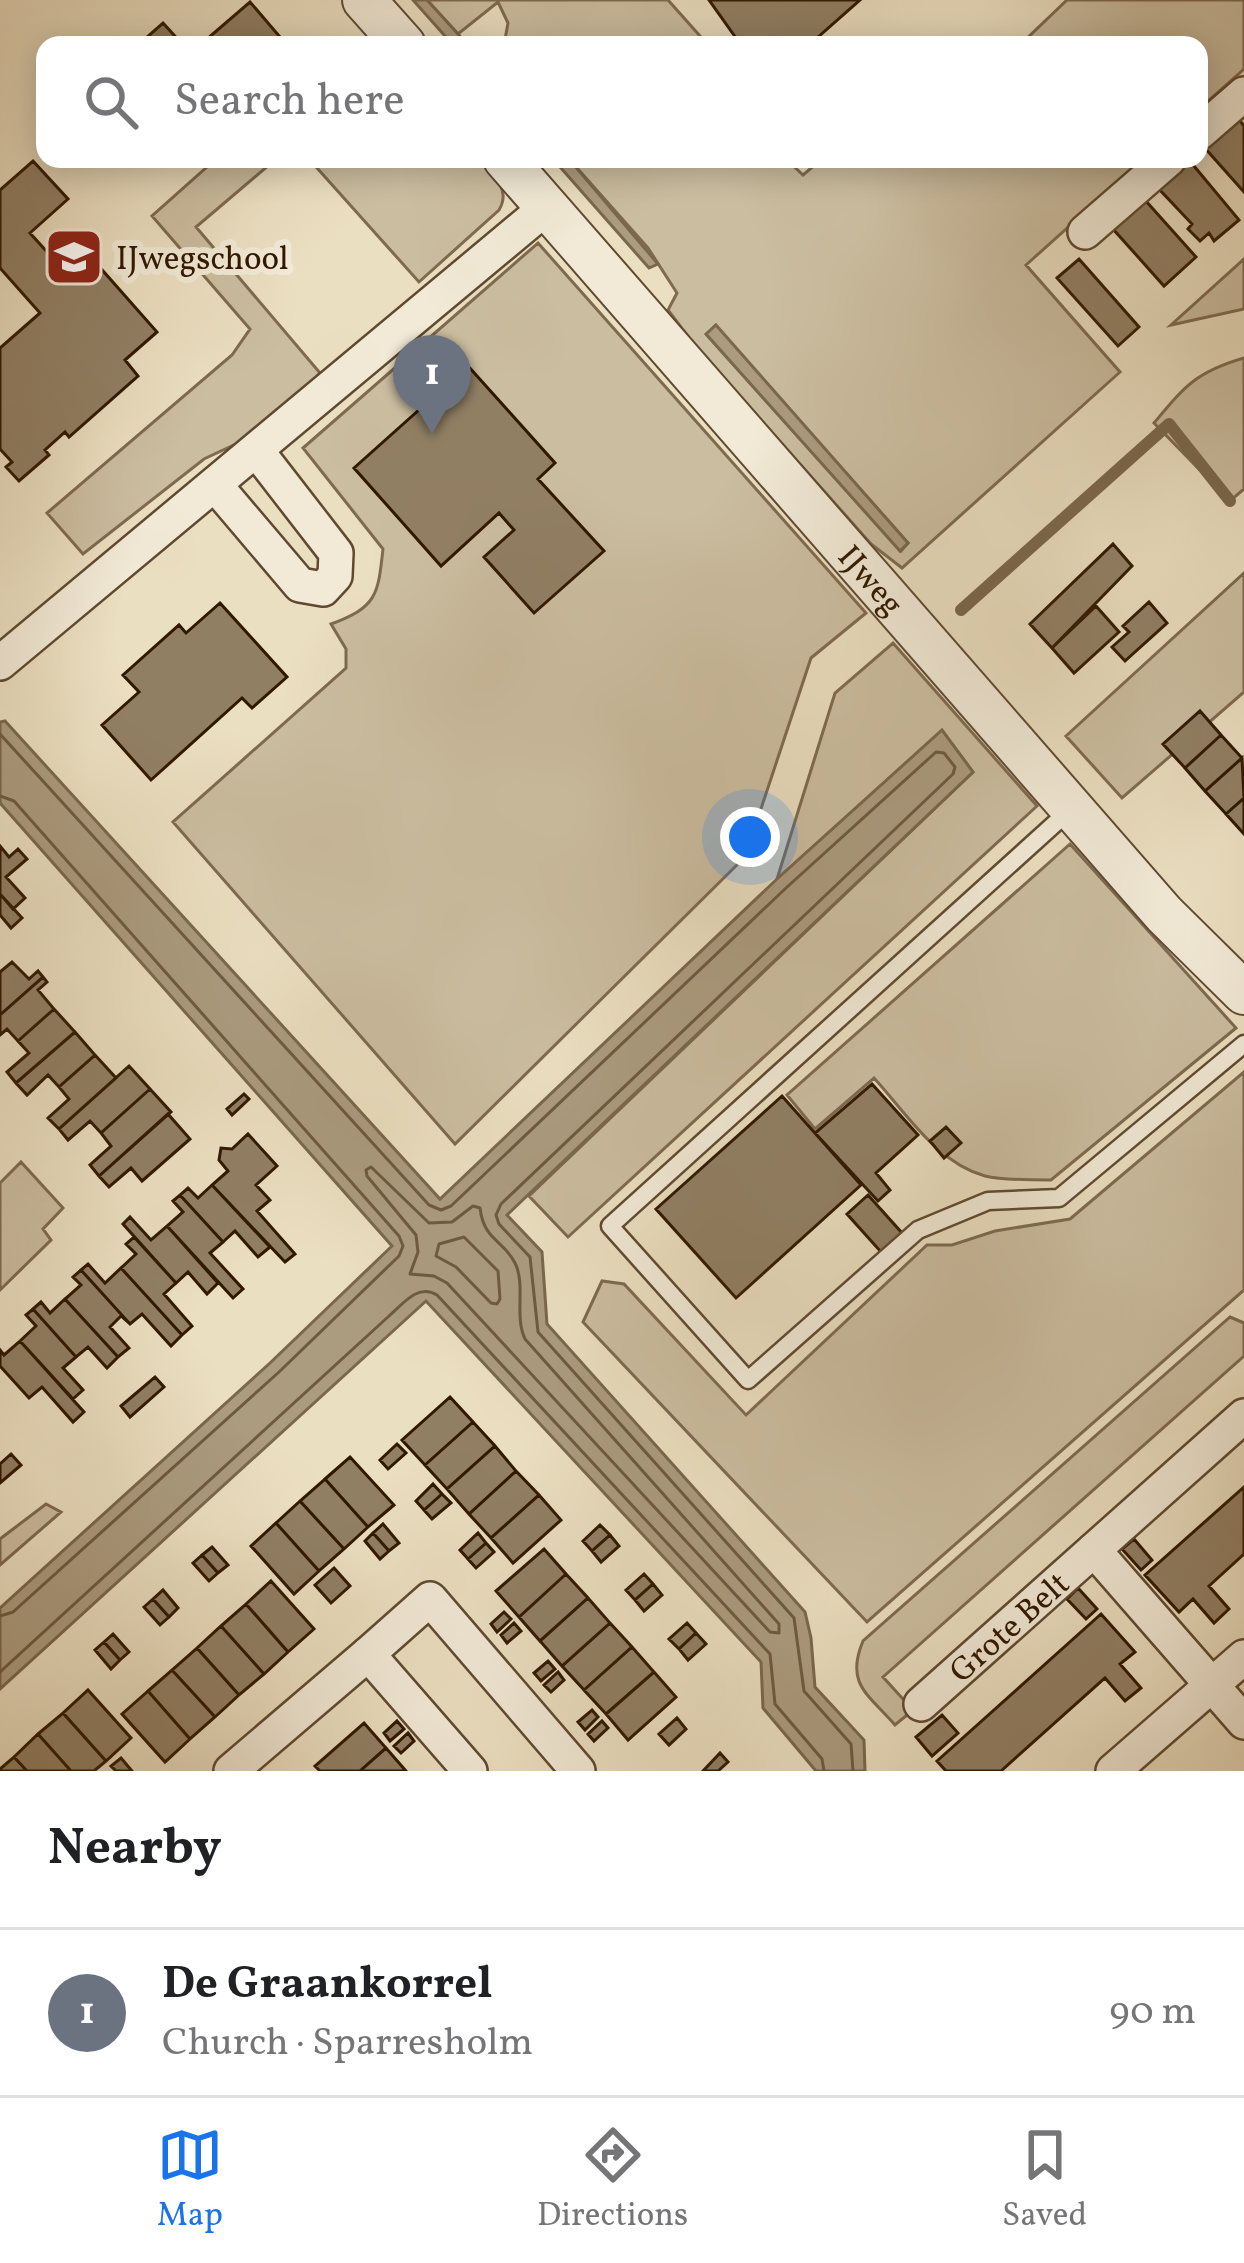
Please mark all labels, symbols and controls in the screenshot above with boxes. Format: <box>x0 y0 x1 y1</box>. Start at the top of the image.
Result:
search box <box>36 36 1208 168</box>
icon: search <box>78 69 144 135</box>
text: Search here <box>174 71 405 134</box>
school or university icon: IJwegschool <box>43 226 105 288</box>
place label: IJwegschool <box>116 238 289 284</box>
pin: 1 <box>393 335 471 434</box>
street label: IJweg <box>825 537 913 627</box>
your location <box>720 807 780 867</box>
street label: Grote Belt <box>941 1563 1081 1695</box>
text: Nearby <box>48 1814 222 1885</box>
text: De Graankorrel <box>162 1954 493 2017</box>
text: 1 <box>79 1986 95 2040</box>
text: 90 m <box>1109 1986 1196 2040</box>
text: Church · Sparresholm <box>162 2017 533 2071</box>
tab: Map <box>157 2122 223 2240</box>
tab: Directions <box>537 2122 688 2240</box>
tab: Saved <box>1002 2122 1087 2240</box>

